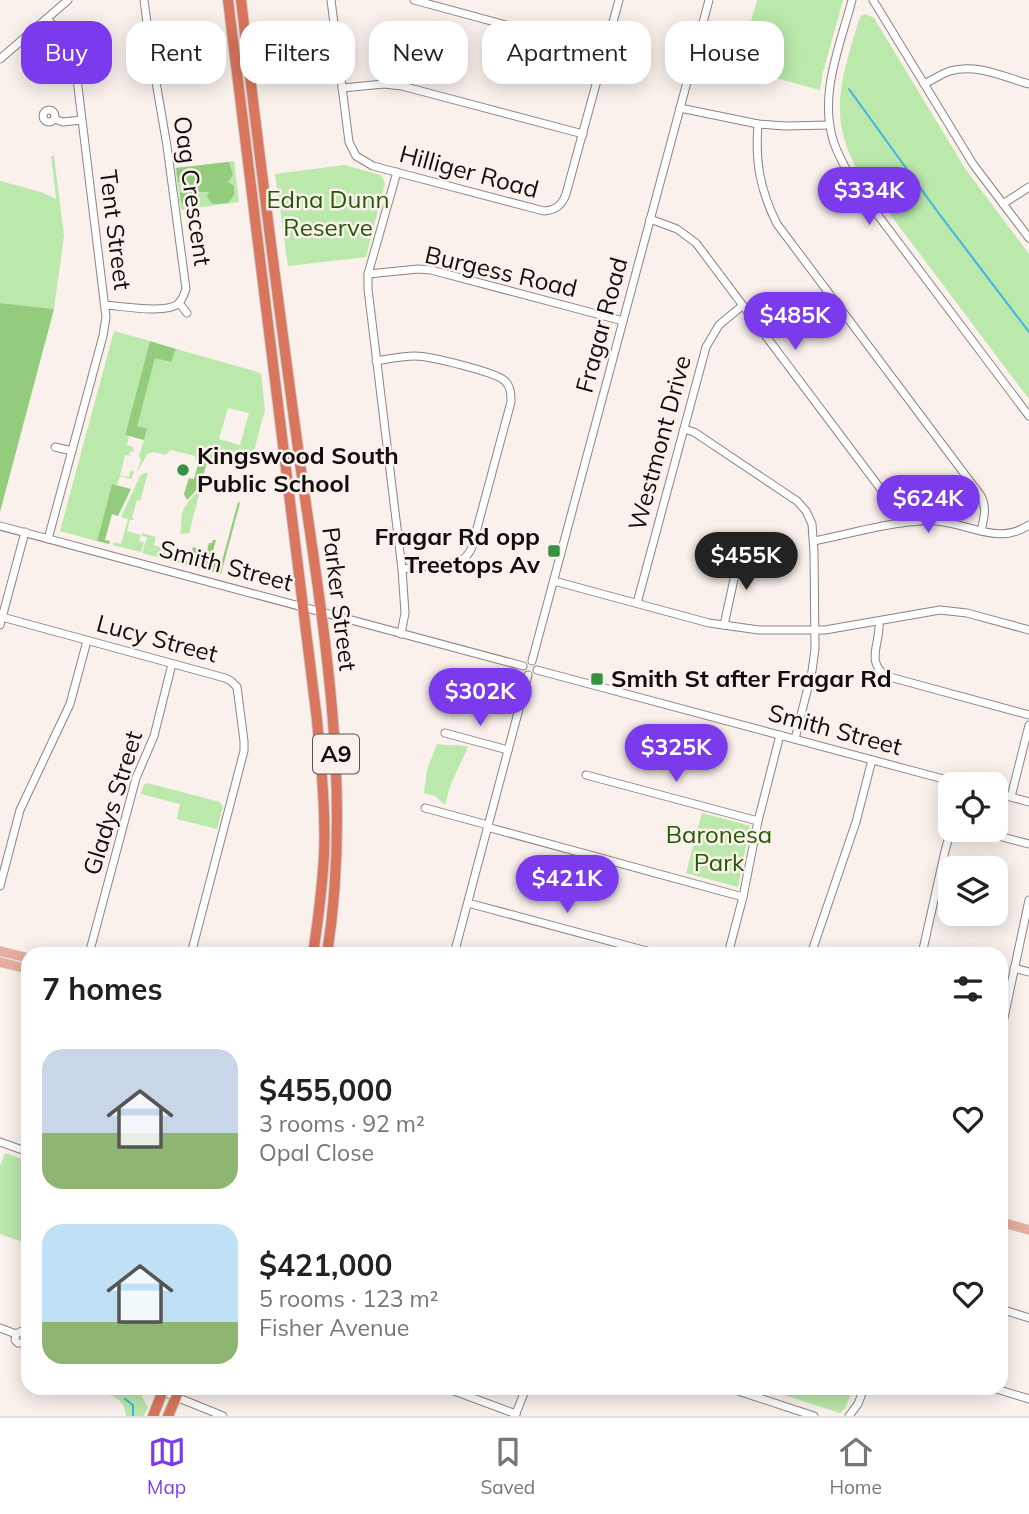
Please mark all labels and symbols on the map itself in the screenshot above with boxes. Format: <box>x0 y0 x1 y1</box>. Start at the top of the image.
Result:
street label: Oag Crescent <box>168 114 218 268</box>
street label: Hilliger Road <box>397 138 542 204</box>
street label: Tent Street <box>94 168 138 292</box>
pin: $334K <box>820 168 918 227</box>
park label: Edna Dunn Reserve <box>266 184 390 242</box>
street label: Burgess Road <box>422 239 580 303</box>
street label: Fragar Road <box>569 254 634 396</box>
pin: $485K <box>746 292 844 352</box>
street label: Westmont Drive <box>621 352 697 534</box>
place label: Kingswood South Public School <box>197 440 399 498</box>
marker: Kingswood South Public School <box>175 462 191 478</box>
pin: $624K <box>879 476 977 535</box>
place label: Fragar Rd opp Treetops Av <box>375 521 541 579</box>
street label: Parker Street <box>316 525 364 672</box>
pin: $455K <box>697 532 795 592</box>
street label: Smith Street <box>156 533 296 597</box>
marker: Fragar Rd opp Treetops Av <box>546 543 562 559</box>
street label: Lucy Street <box>93 607 221 669</box>
place label: Smith St after Fragar Rd <box>611 663 892 693</box>
pin: $302K <box>431 668 529 728</box>
marker: Smith St after Fragar Rd <box>589 671 605 687</box>
street label: Smith Street <box>765 697 905 761</box>
pin: $325K <box>627 724 725 784</box>
street label: Gladys Street <box>76 727 148 878</box>
road number: A9 <box>313 734 359 774</box>
park label: Baronesa Park <box>666 819 772 877</box>
pin: $421K <box>518 856 616 915</box>

